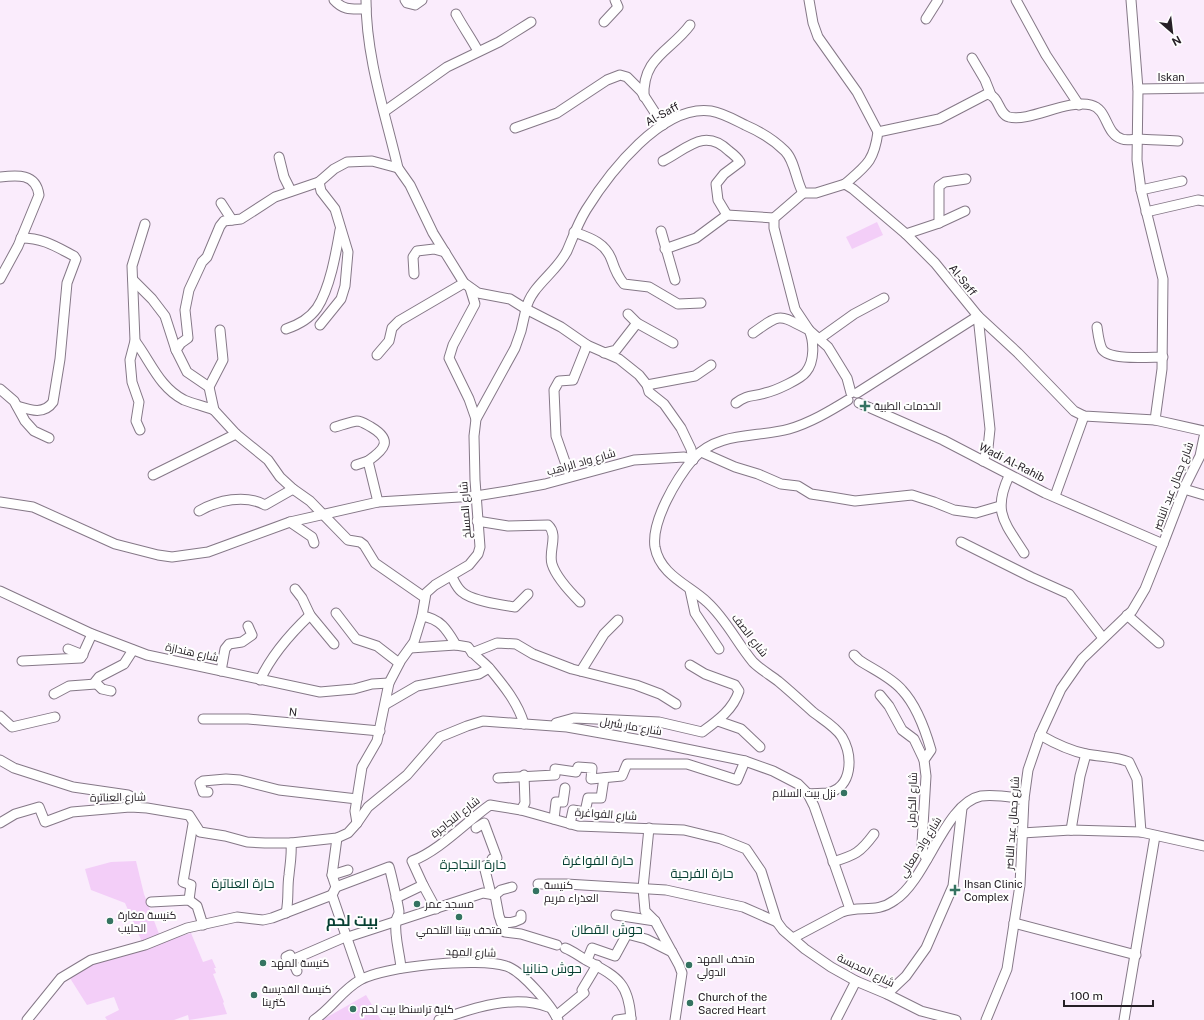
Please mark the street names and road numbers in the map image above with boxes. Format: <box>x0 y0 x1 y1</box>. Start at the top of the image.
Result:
street label: Iskan <box>1157 71 1185 83</box>
street label: Al-Saff <box>643 100 681 128</box>
street label: Al-Saff <box>947 262 980 298</box>
street label: Wadi Al-Rahib <box>977 440 1047 484</box>
street label: شارع جمال عبد الناصر <box>1150 440 1197 533</box>
street label: شارع واد الراهب <box>545 446 617 479</box>
street label: شارع المسلخ <box>457 481 475 539</box>
street label: شارع الصف <box>728 611 770 660</box>
street label: شارع هندازة <box>164 641 220 665</box>
street label: N <box>288 706 298 718</box>
street label: شارع مار شربل <box>599 715 663 739</box>
street label: شارع الكرمل <box>905 772 921 828</box>
street label: شارع جمال عبد الناصر <box>1003 776 1023 871</box>
street label: شارع العناترة <box>90 791 146 805</box>
street label: شارع النجاجرة <box>428 794 483 841</box>
street label: شارع الفواغرة <box>574 806 638 824</box>
street label: شارع واد معالي <box>897 814 946 881</box>
street label: شارع المهد <box>445 945 496 961</box>
street label: شارع المدبسة <box>835 951 897 991</box>

